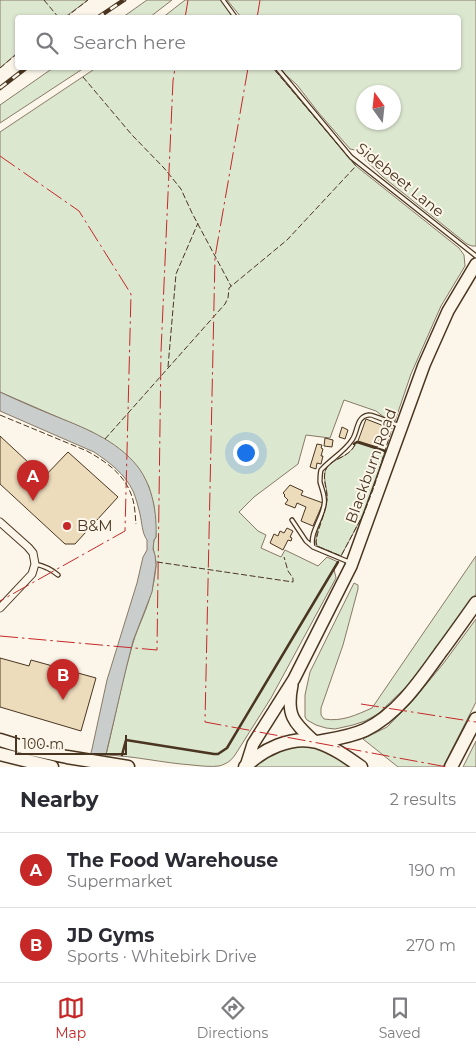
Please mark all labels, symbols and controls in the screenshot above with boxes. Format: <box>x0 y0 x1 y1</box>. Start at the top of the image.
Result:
search box <box>15 15 461 70</box>
icon: search <box>33 29 61 57</box>
text: Search here <box>73 31 186 54</box>
north arrow <box>356 85 401 130</box>
street label: Sidebeet Lane <box>352 138 448 221</box>
street label: Blackburn Road <box>341 406 400 526</box>
your location <box>233 440 259 466</box>
pin: A <box>17 460 49 501</box>
place label: B&M <box>77 516 113 535</box>
marker: B&M <box>61 520 73 532</box>
pin: B <box>47 659 79 700</box>
scale bar <box>15 732 128 755</box>
text: 100 m <box>22 735 64 753</box>
text: Nearby <box>20 787 99 812</box>
text: 2 results <box>390 790 456 809</box>
text: The Food Warehouse <box>67 849 278 872</box>
text: A <box>30 861 42 880</box>
text: 190 m <box>409 861 456 880</box>
text: Supermarket <box>67 872 173 891</box>
text: JD Gyms <box>67 924 154 947</box>
text: B <box>30 936 42 955</box>
text: 270 m <box>406 936 456 955</box>
text: Sports · Whitebirk Drive <box>67 947 257 966</box>
tab: Map <box>55 994 86 1042</box>
tab: Directions <box>197 994 268 1042</box>
tab: Saved <box>379 994 421 1042</box>

